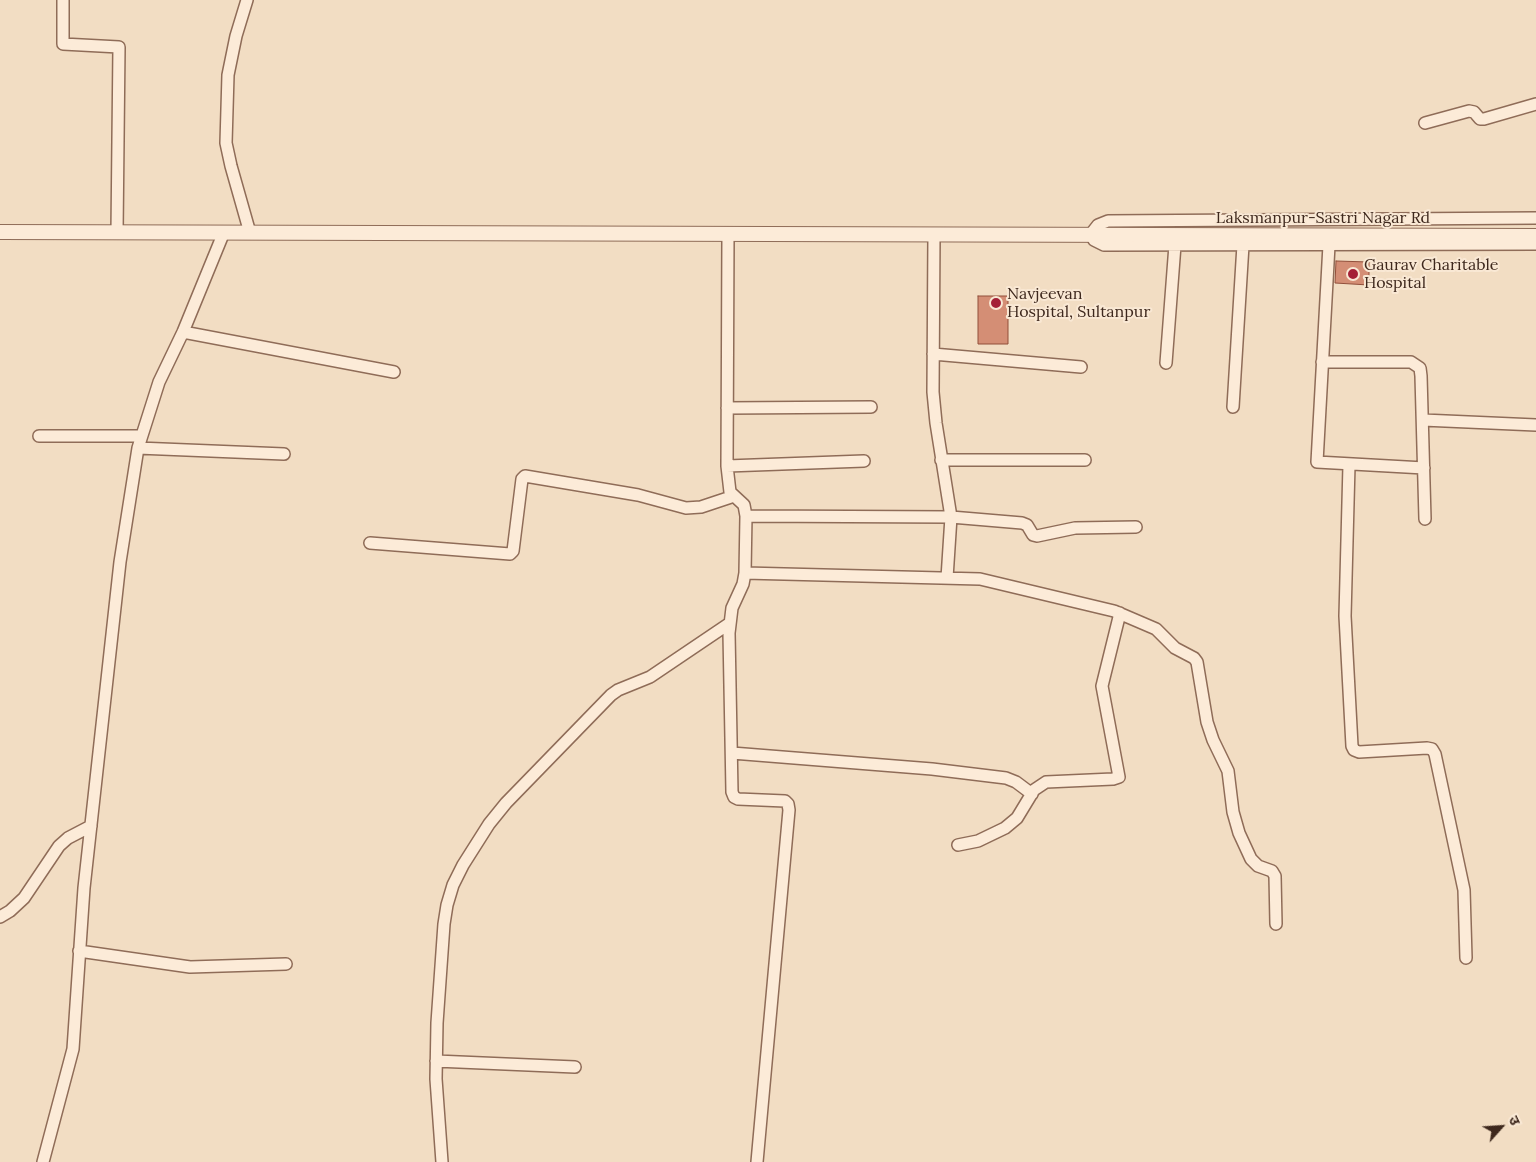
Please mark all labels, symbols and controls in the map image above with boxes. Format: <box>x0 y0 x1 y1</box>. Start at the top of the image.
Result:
street label: Laksmanpur-Sastri Nagar Rd <box>1216 208 1430 228</box>
place label: Gaurav Charitable Hospital <box>1364 255 1499 293</box>
marker: Gaurav Charitable Hospital <box>1346 267 1360 281</box>
place label: Navjeevan Hospital, Sultanpur <box>1007 284 1150 322</box>
marker: Navjeevan Hospital, Sultanpur <box>989 296 1003 310</box>
north arrow <box>1476 1102 1526 1152</box>
text: उ <box>1505 1113 1524 1128</box>

